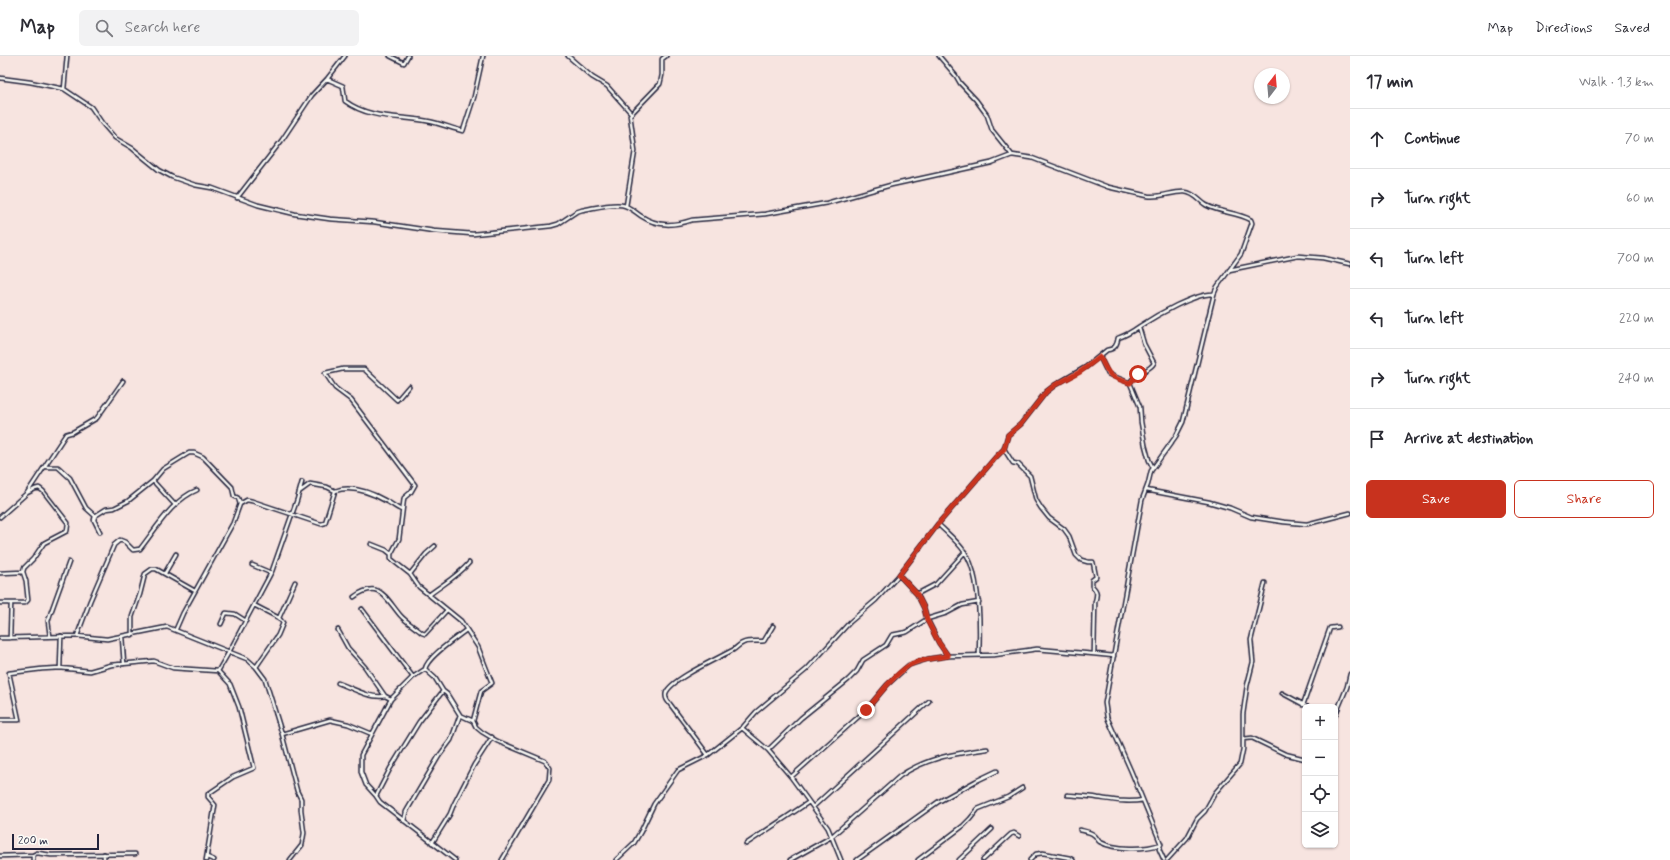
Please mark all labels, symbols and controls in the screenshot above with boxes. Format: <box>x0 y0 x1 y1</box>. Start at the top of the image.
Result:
search box <box>79 10 359 46</box>
text: Map <box>20 15 55 40</box>
icon: search <box>93 17 115 39</box>
text: Search here <box>125 18 200 38</box>
text: Map <box>1487 19 1513 37</box>
text: Directions <box>1535 19 1593 37</box>
text: Saved <box>1615 19 1650 37</box>
north arrow <box>1254 68 1290 104</box>
text: 17 min <box>1366 71 1414 93</box>
text: Walk · 1.3 km <box>1579 74 1654 91</box>
icon: ahead <box>1366 128 1388 150</box>
text: Continue <box>1404 129 1460 149</box>
text: 70 m <box>1625 130 1654 147</box>
icon: right <box>1366 188 1388 210</box>
text: Turn right <box>1404 189 1471 209</box>
text: 60 m <box>1626 190 1654 207</box>
icon: left <box>1366 248 1388 270</box>
text: Turn left <box>1404 249 1464 269</box>
text: 700 m <box>1617 250 1654 267</box>
icon: left <box>1366 308 1388 330</box>
text: Turn left <box>1404 309 1464 329</box>
text: 220 m <box>1619 310 1654 327</box>
route start <box>1129 365 1147 383</box>
icon: right <box>1366 368 1388 390</box>
text: Turn right <box>1404 369 1471 389</box>
text: 240 m <box>1618 370 1654 387</box>
icon: arrive <box>1366 428 1388 450</box>
text: Arrive at destination <box>1404 429 1533 449</box>
button: Save <box>1366 480 1506 518</box>
button: Share <box>1514 480 1654 518</box>
route end <box>857 701 875 719</box>
map controls <box>1302 704 1338 848</box>
button: + <box>1302 704 1338 740</box>
button: − <box>1302 740 1338 776</box>
button: locate <box>1302 776 1338 812</box>
button: layers <box>1302 812 1338 848</box>
scale bar <box>12 832 99 851</box>
text: 200 m <box>18 834 48 848</box>

